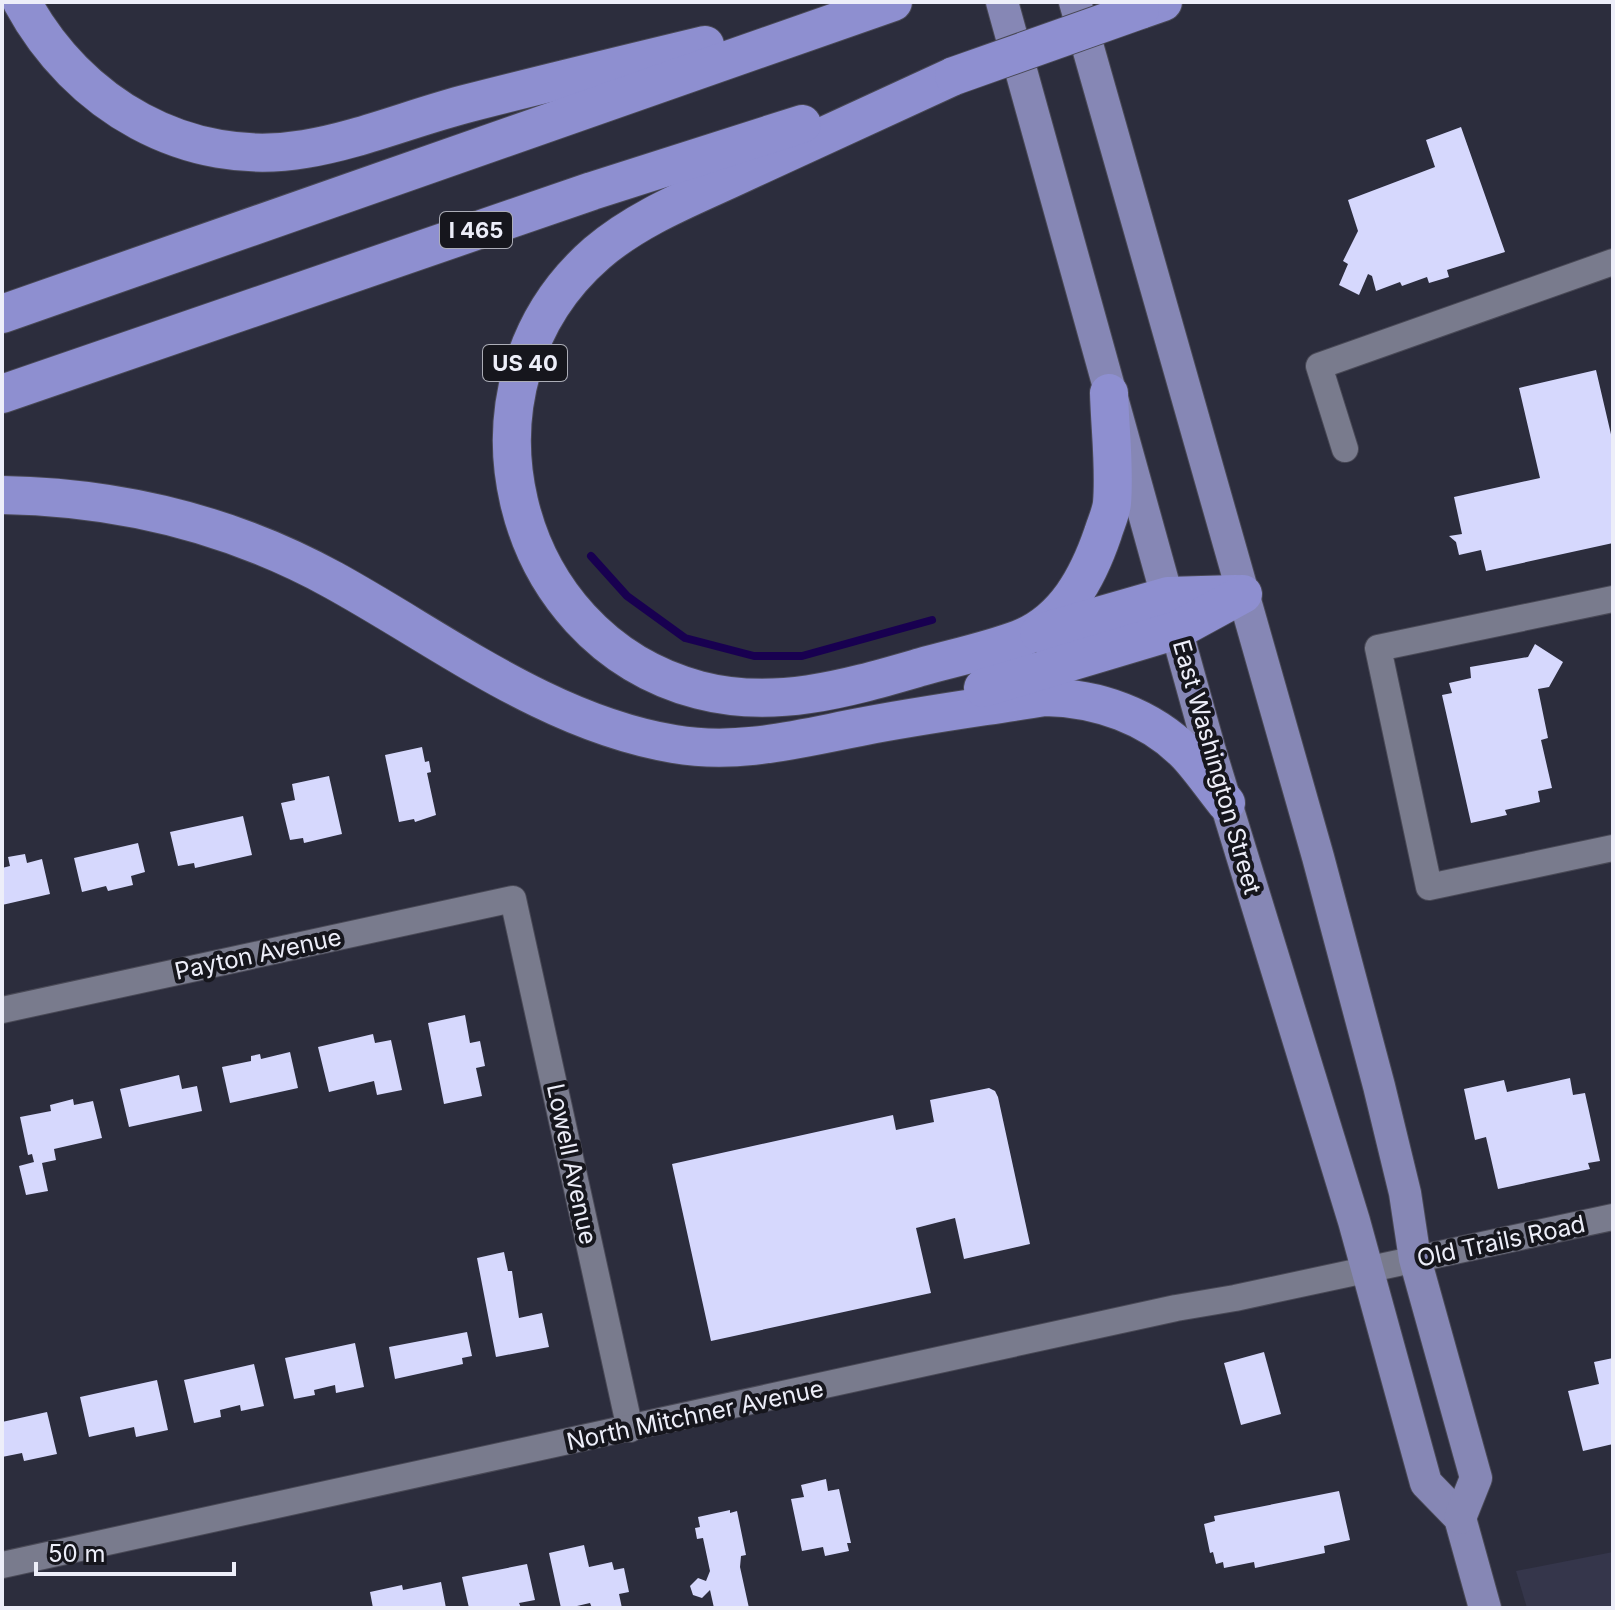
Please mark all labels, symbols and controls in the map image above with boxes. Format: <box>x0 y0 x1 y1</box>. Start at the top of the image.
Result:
road number: I 465 <box>440 212 512 248</box>
road number: US 40 <box>483 345 567 381</box>
street label: East Washington Street <box>1167 636 1267 898</box>
street label: Payton Avenue <box>172 922 344 986</box>
street label: Lowell Avenue <box>541 1081 603 1247</box>
street label: Old Trails Road <box>1414 1209 1588 1273</box>
street label: North Mitchner Avenue <box>564 1374 826 1456</box>
scale bar <box>36 1526 234 1576</box>
text: 50 m <box>48 1539 106 1568</box>

